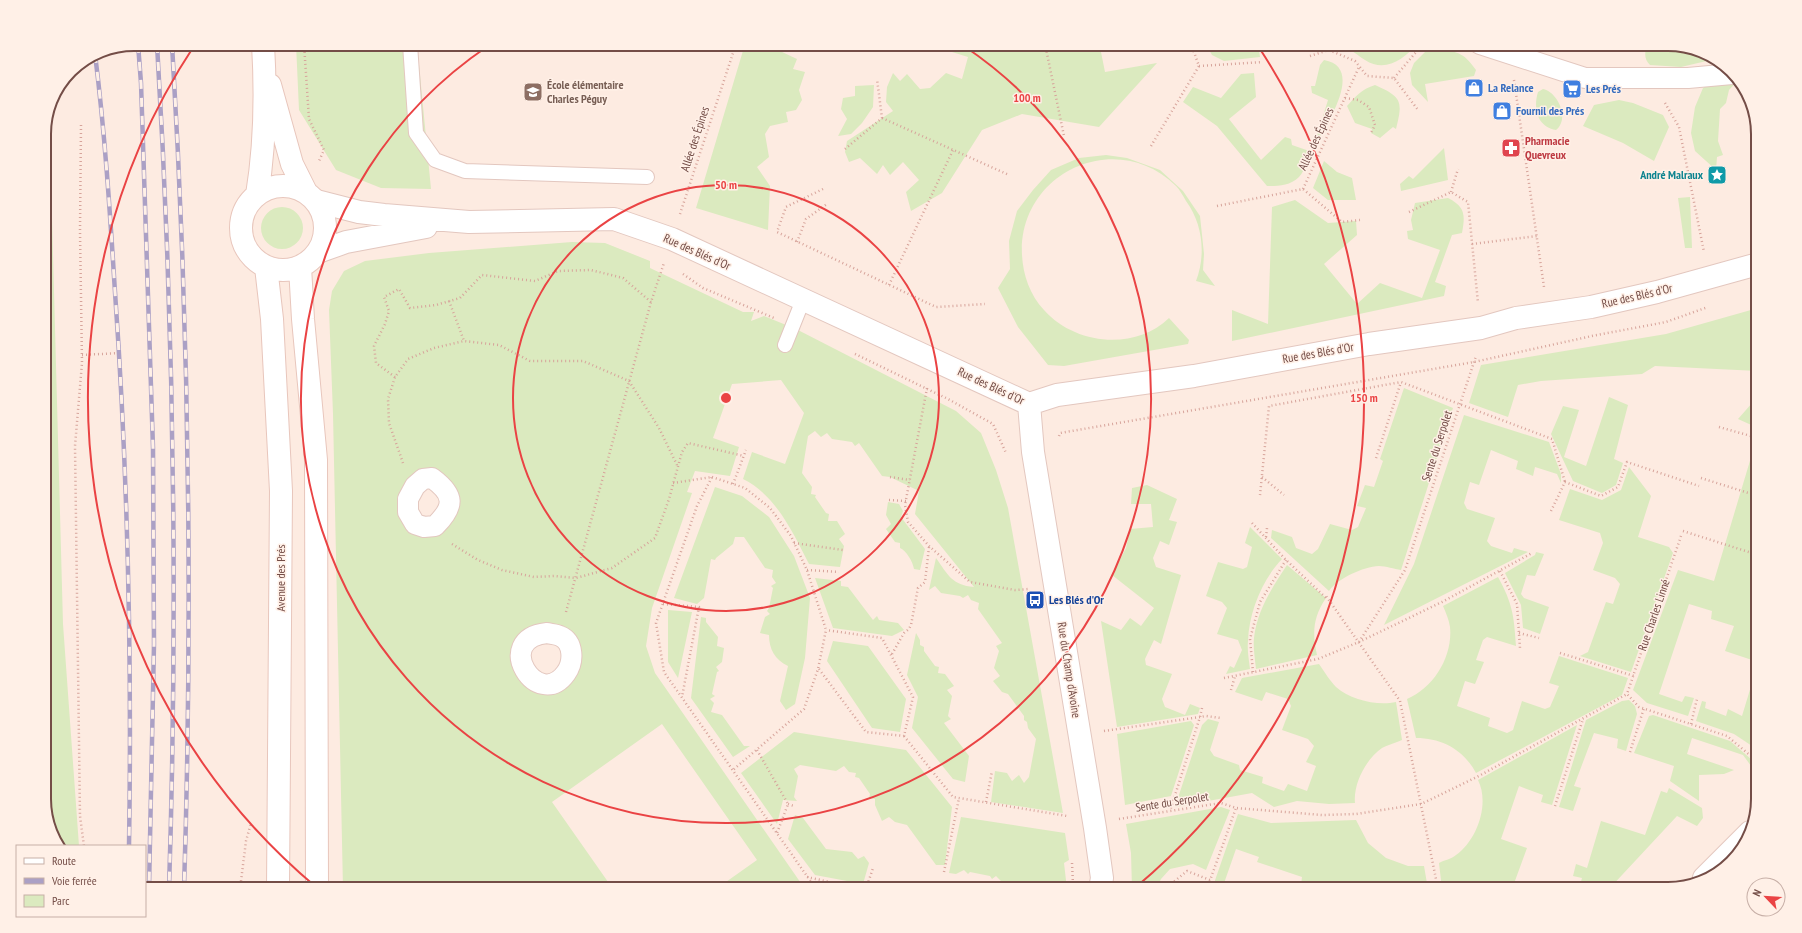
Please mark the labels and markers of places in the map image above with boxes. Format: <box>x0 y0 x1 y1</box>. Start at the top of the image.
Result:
place label: École élémentaire Charles Péguy <box>547 77 624 106</box>
shop icon: La Relance <box>1463 77 1485 99</box>
supermarket icon: Les Prés <box>1561 78 1583 100</box>
place label: La Relance <box>1488 80 1534 95</box>
school or university icon: École élémentaire Charles Péguy <box>522 81 544 103</box>
place label: Les Prés <box>1586 81 1621 96</box>
shop icon: Fournil des Prés <box>1491 100 1513 122</box>
place label: Fournil des Prés <box>1516 103 1584 118</box>
place label: Pharmacie Quevreux <box>1525 133 1570 162</box>
pharmacy icon: Pharmacie Quevreux <box>1500 137 1522 159</box>
place icon: André Malraux <box>1706 164 1728 186</box>
place label: André Malraux <box>1639 167 1704 182</box>
centre of rings <box>719 391 733 405</box>
bus stop icon: Les Blés d'Or <box>1024 589 1046 611</box>
place label: Les Blés d'Or <box>1049 592 1104 607</box>

